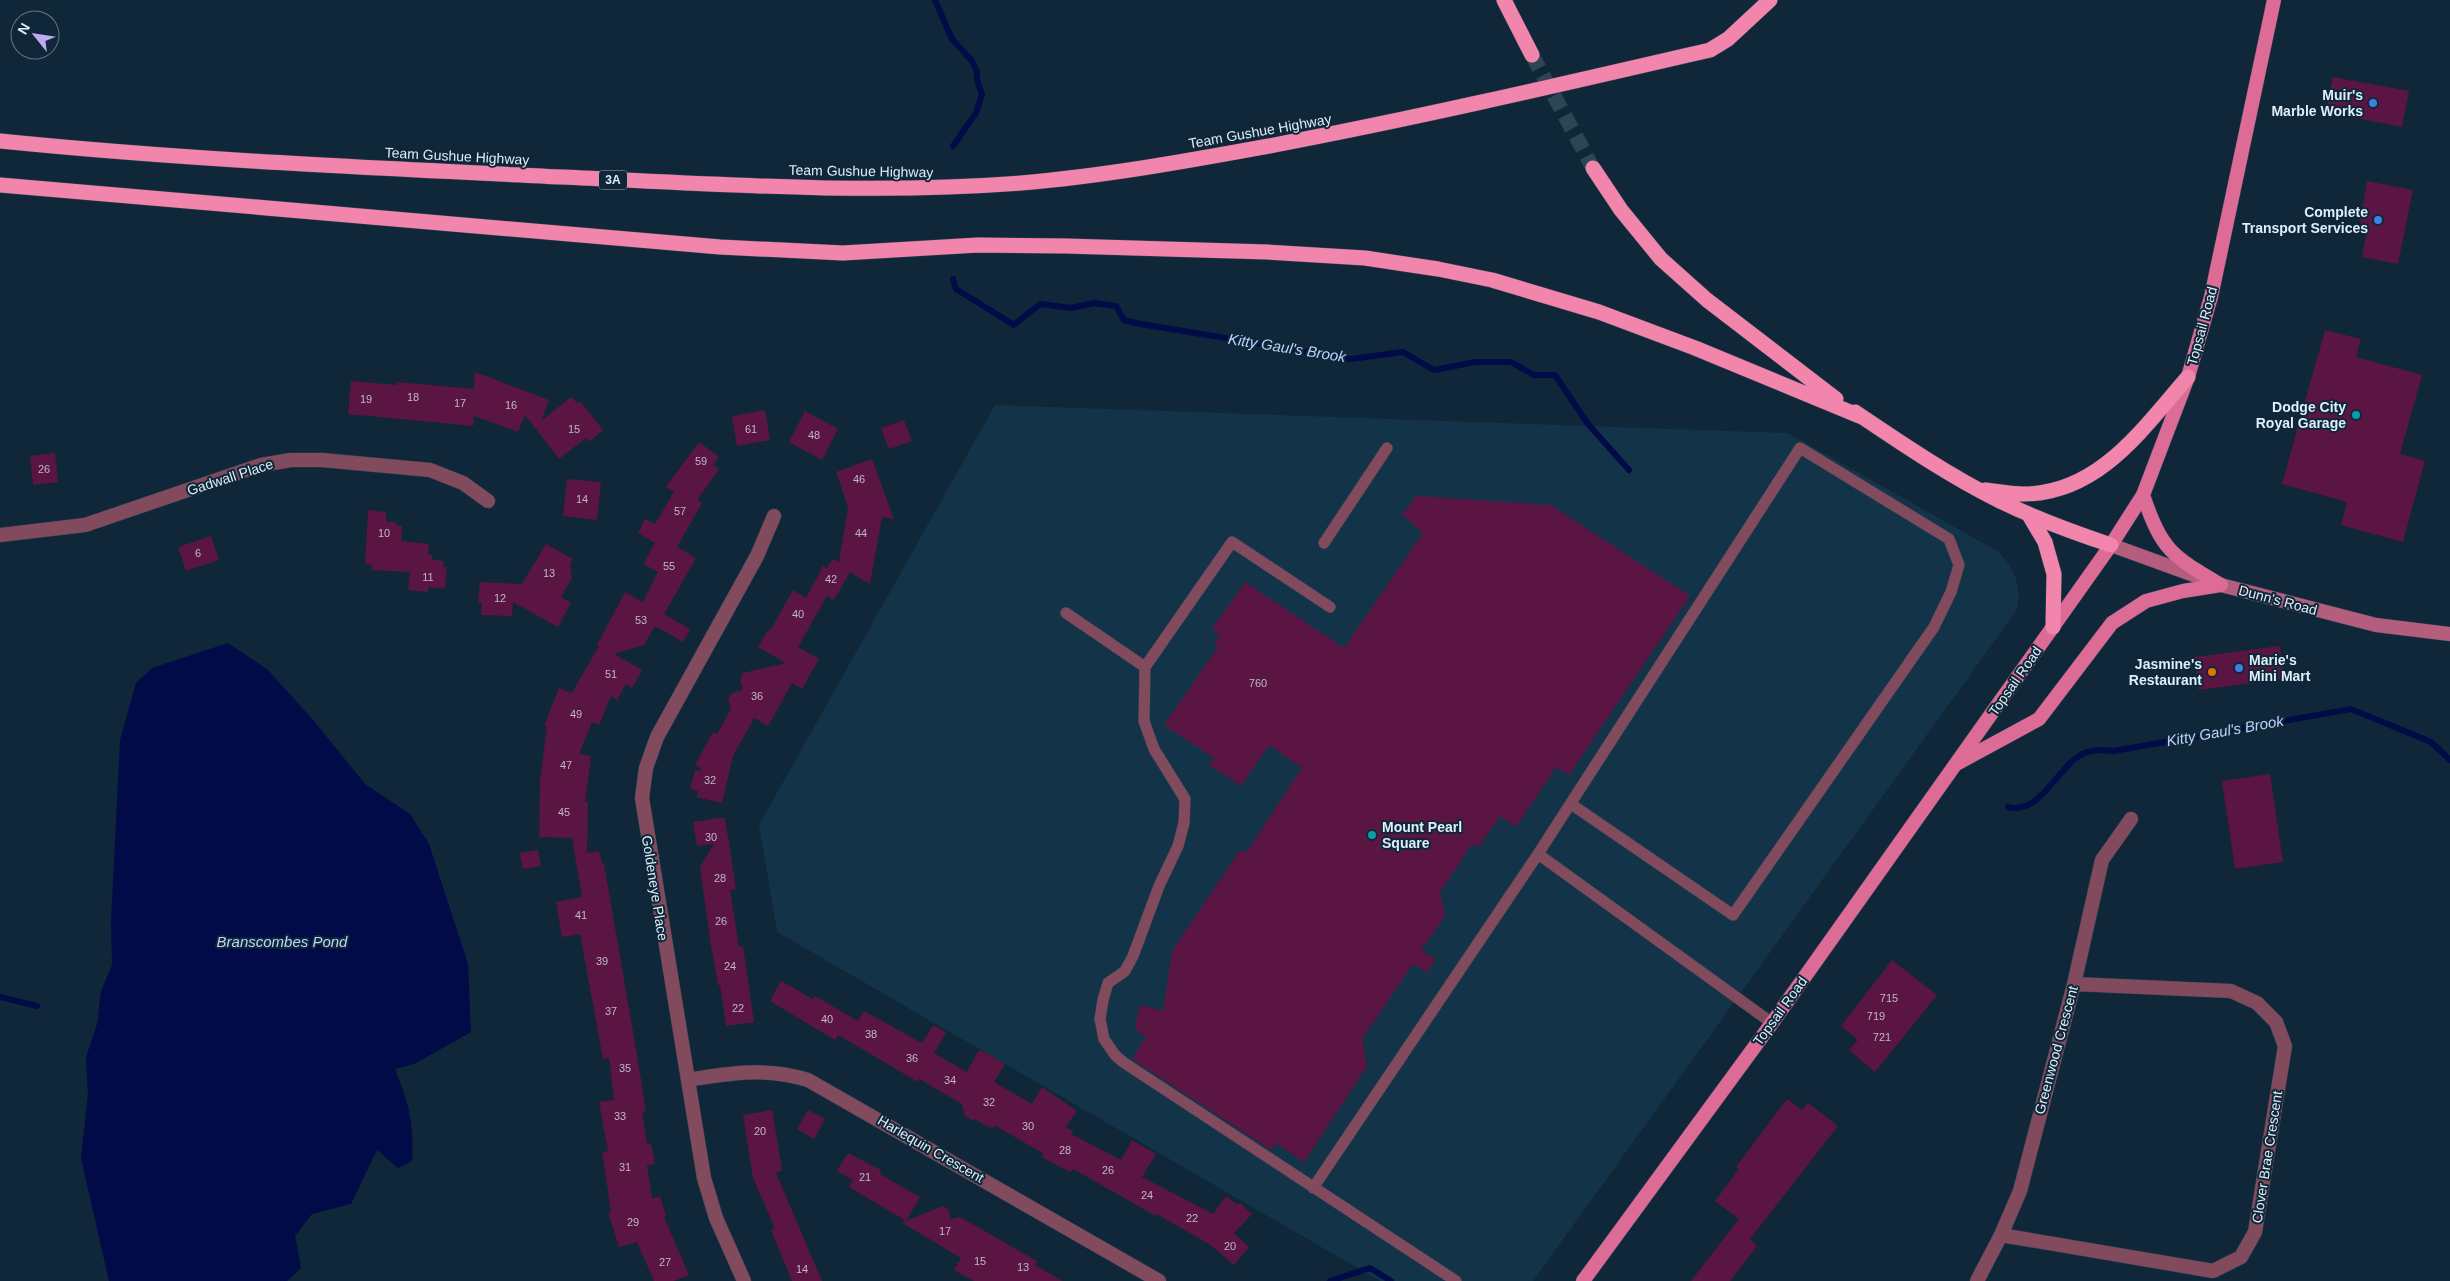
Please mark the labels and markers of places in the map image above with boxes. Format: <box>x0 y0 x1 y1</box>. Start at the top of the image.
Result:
place label: Muir's Marble Works <box>2271 87 2363 119</box>
marker: Muir's Marble Works <box>2367 97 2379 109</box>
place label: Complete Transport Services <box>2242 204 2368 236</box>
marker: Complete Transport Services <box>2372 214 2384 226</box>
place label: Dodge City Royal Garage <box>2256 399 2346 431</box>
marker: Dodge City Royal Garage <box>2350 409 2362 421</box>
place label: Marie's Mini Mart <box>2249 652 2311 684</box>
place label: Jasmine's Restaurant <box>2129 656 2202 688</box>
marker: Marie's Mini Mart <box>2233 662 2245 674</box>
marker: Jasmine's Restaurant <box>2206 666 2218 678</box>
place label: Mount Pearl Square <box>1382 819 1462 851</box>
marker: Mount Pearl Square <box>1366 829 1378 841</box>

